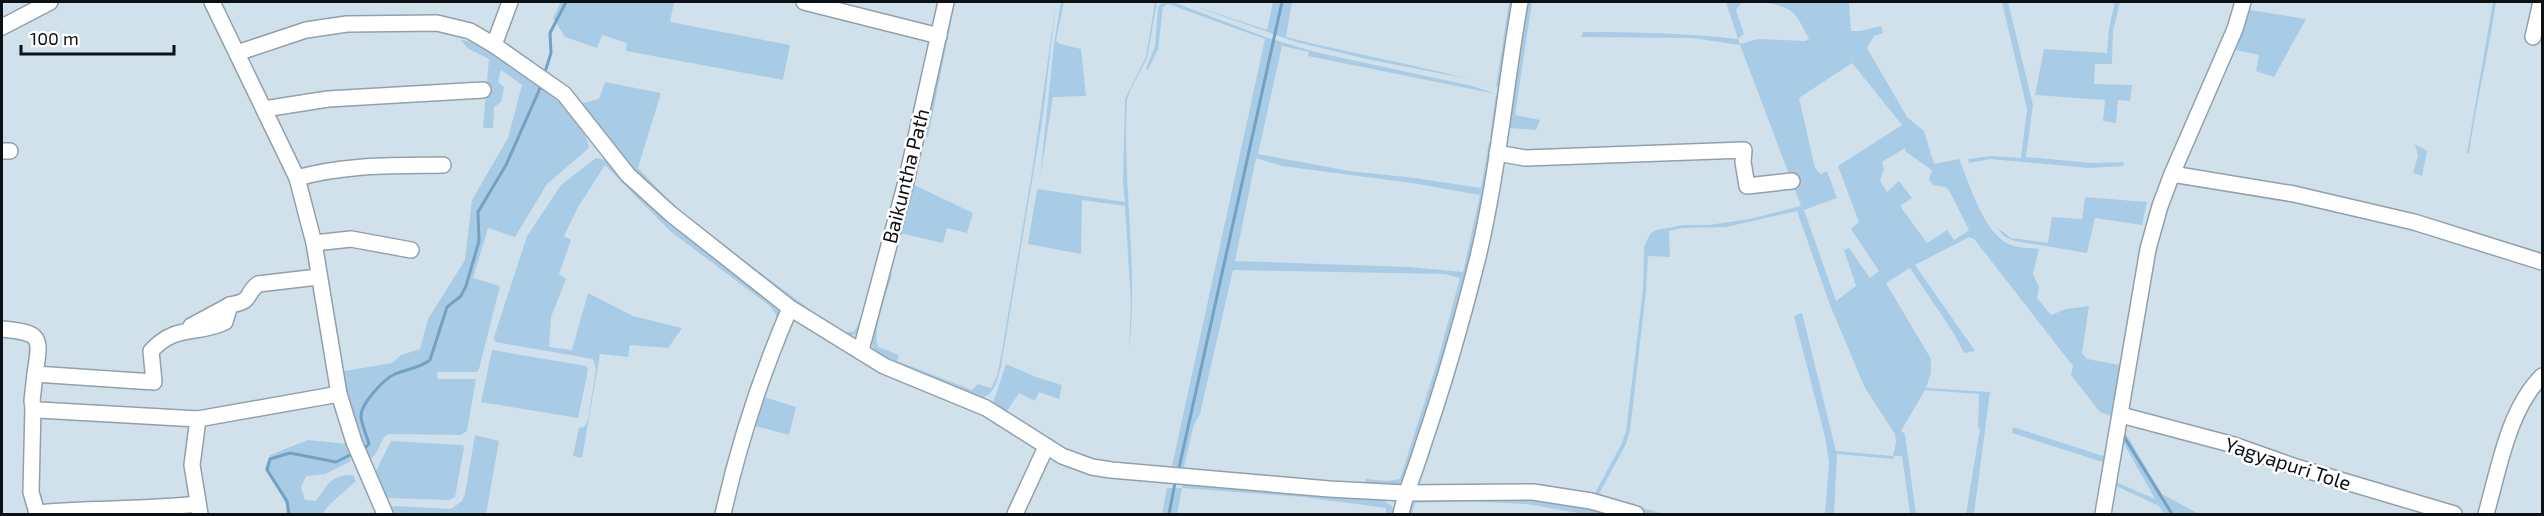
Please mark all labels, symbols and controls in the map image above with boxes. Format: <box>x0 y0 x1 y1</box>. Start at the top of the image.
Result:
scale bar <box>21 18 174 56</box>
text: 100 m <box>30 27 79 49</box>
street label: Baikuntha Path <box>877 106 933 246</box>
street label: Yagyapuri Tole <box>2222 431 2354 495</box>

